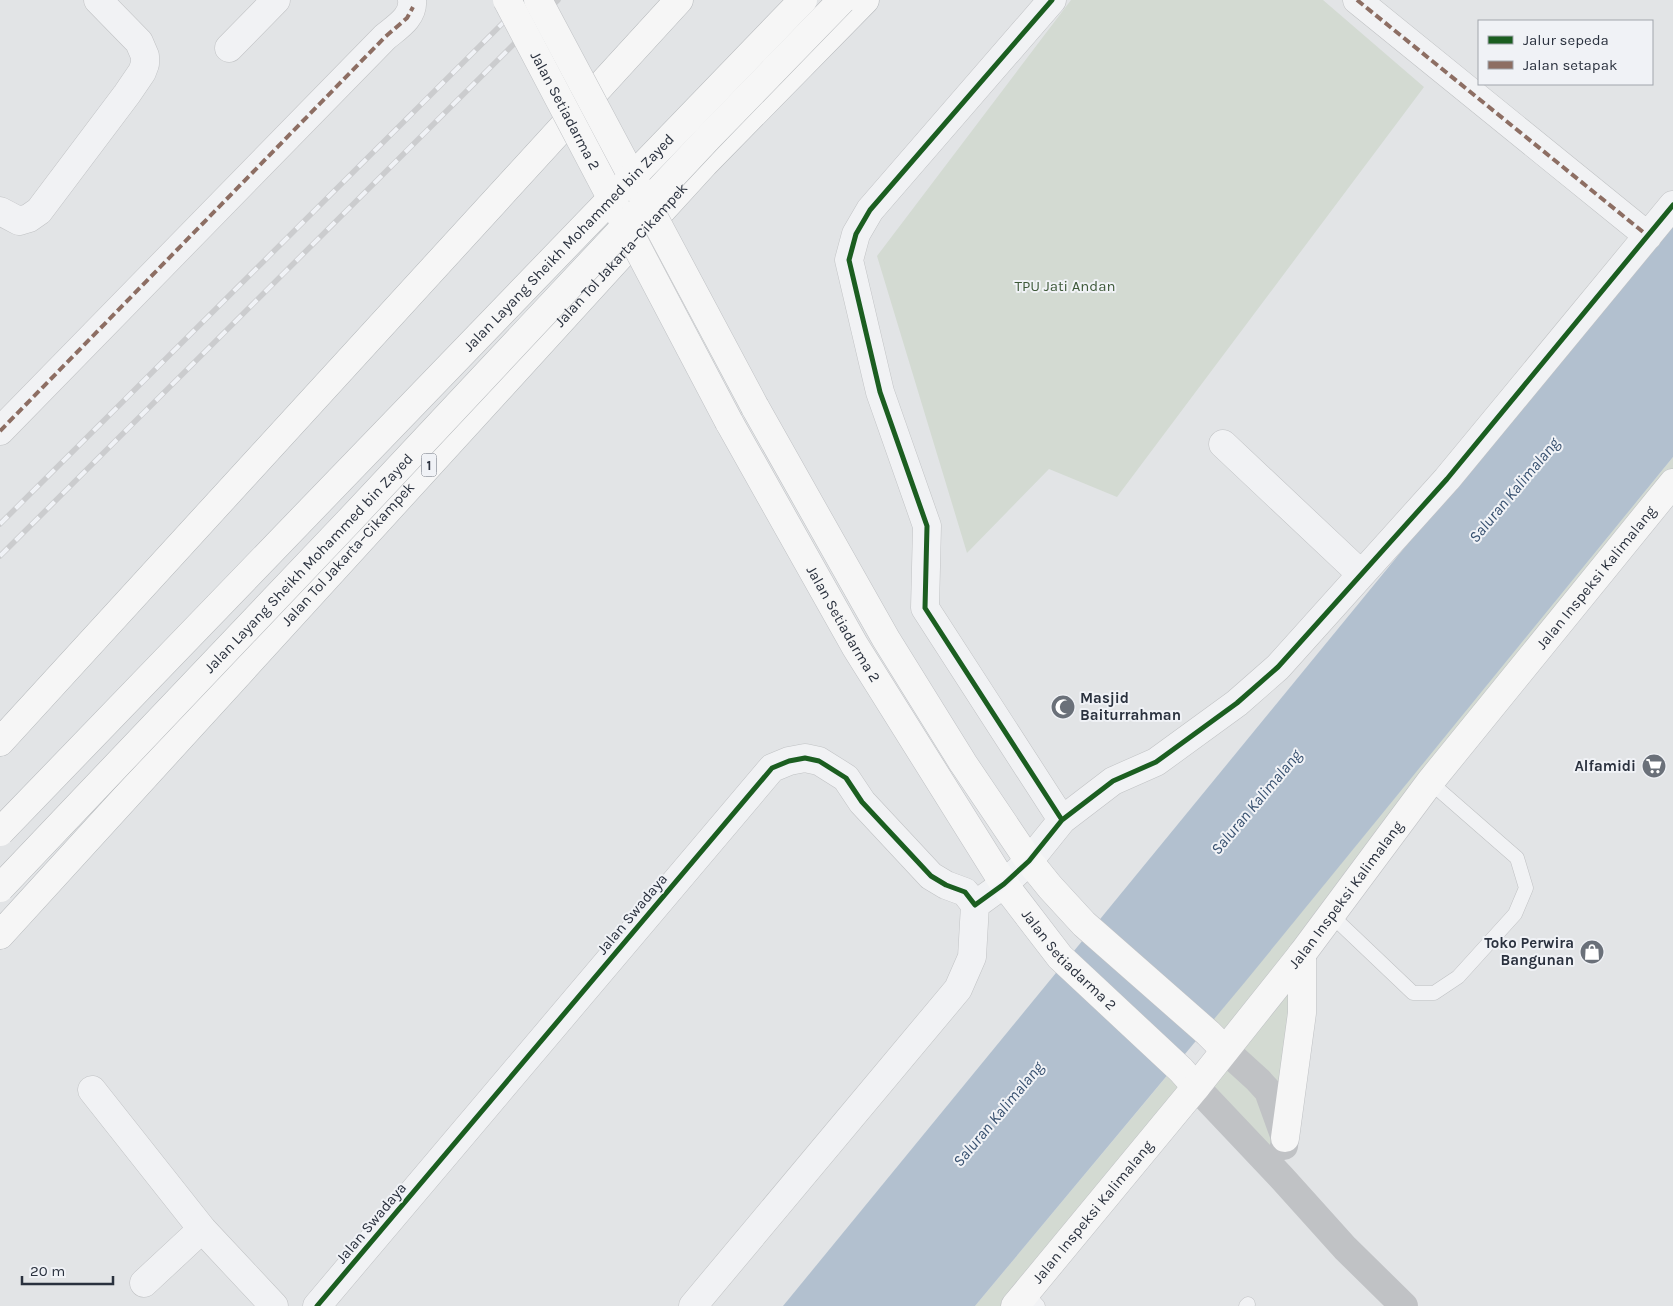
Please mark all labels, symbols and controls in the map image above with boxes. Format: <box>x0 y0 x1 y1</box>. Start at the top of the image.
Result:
legend <box>1478 20 1653 85</box>
text: Jalur sepeda <box>1523 31 1609 49</box>
street label: Jalan Setiadarma 2 <box>527 48 604 173</box>
text: Jalan setapak <box>1523 56 1617 74</box>
street label: Jalan Layang Sheikh Mohammed bin Zayed <box>460 130 678 355</box>
street label: Jalan Tol Jakarta–Cikampek <box>551 179 691 331</box>
park label: TPU Jati Andan <box>1014 277 1116 295</box>
water label: Saluran Kalimalang <box>1465 433 1564 546</box>
street label: Jalan Layang Sheikh Mohammed bin Zayed <box>200 450 417 677</box>
road number: 1 <box>422 454 436 476</box>
street label: Jalan Tol Jakarta–Cikampek <box>278 478 418 630</box>
street label: Jalan Inspeksi Kalimalang <box>1532 502 1660 653</box>
street label: Jalan Setiadarma 2 <box>803 562 884 685</box>
place label: Masjid Baiturrahman <box>1080 689 1181 724</box>
mosque icon: Masjid Baiturrahman <box>1050 694 1076 720</box>
water label: Saluran Kalimalang <box>1207 745 1306 858</box>
supermarket icon: Alfamidi <box>1641 753 1667 779</box>
place label: Alfamidi <box>1574 757 1636 775</box>
street label: Jalan Inspeksi Kalimalang <box>1285 817 1407 972</box>
street label: Jalan Swadaya <box>593 870 671 958</box>
street label: Jalan Setiadarma 2 <box>1018 906 1120 1014</box>
place label: Toko Perwira Bangunan <box>1484 934 1574 969</box>
shop icon: Toko Perwira Bangunan <box>1579 939 1605 965</box>
water label: Saluran Kalimalang <box>949 1057 1048 1170</box>
street label: Jalan Inspeksi Kalimalang <box>1028 1137 1157 1287</box>
street label: Jalan Swadaya <box>332 1179 410 1267</box>
scale bar <box>22 1254 114 1286</box>
text: 20 m <box>30 1262 65 1280</box>

